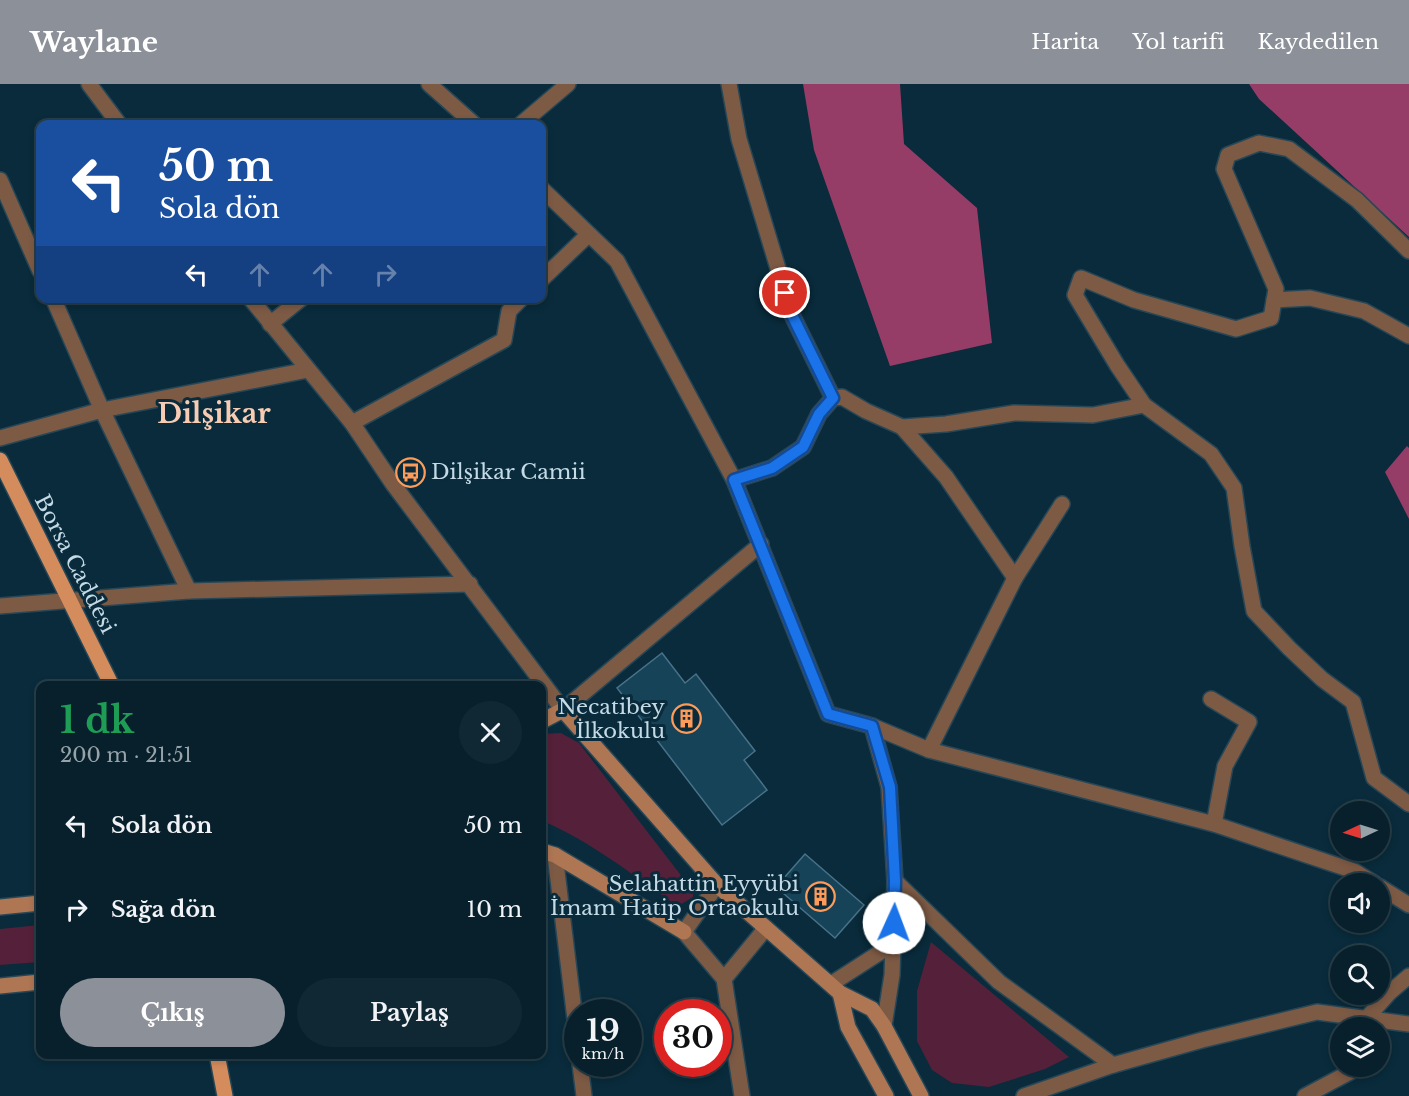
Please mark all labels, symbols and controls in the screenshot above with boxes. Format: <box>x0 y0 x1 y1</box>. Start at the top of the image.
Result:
text: Waylane <box>30 25 158 60</box>
text: Harita <box>1031 29 1099 55</box>
text: Yol tarifi <box>1132 29 1225 55</box>
text: Kaydedilen <box>1258 29 1379 55</box>
text: 50 m <box>159 140 273 192</box>
icon: left <box>60 144 138 222</box>
text: Sola dön <box>159 192 280 225</box>
icon: left <box>180 258 213 291</box>
icon: ahead <box>243 258 276 291</box>
icon: ahead <box>306 258 339 291</box>
icon: right <box>369 258 402 291</box>
pin <box>759 267 810 318</box>
icon: arrive <box>768 276 801 309</box>
district label: Dilşikar <box>157 397 271 430</box>
bus stop icon: Dilşikar Camii <box>394 456 426 488</box>
place label: Dilşikar Camii <box>431 459 586 485</box>
street label: Borsa Caddesi <box>29 490 121 638</box>
place label: Necatibey İlkokulu <box>558 694 666 744</box>
text: 1 dk <box>60 698 134 743</box>
button: close <box>459 701 522 764</box>
building icon: Necatibey İlkokulu <box>670 703 702 735</box>
text: 200 m · 21:51 <box>60 743 192 767</box>
north arrow <box>1330 801 1390 861</box>
map controls <box>1330 801 1390 1077</box>
icon: left <box>60 809 93 842</box>
text: Sola dön <box>111 812 212 839</box>
text: 50 m <box>464 812 522 839</box>
place label: Selahattin Eyyübi İmam Hatip Ortaokulu <box>550 871 799 921</box>
button: sound <box>1330 873 1390 933</box>
building icon: Selahattin Eyyübi İmam Hatip Ortaokulu <box>804 880 836 912</box>
position arrow <box>862 891 926 955</box>
icon: right <box>60 893 93 926</box>
text: Sağa dön <box>111 896 216 923</box>
text: 10 m <box>467 896 522 923</box>
button: search <box>1330 945 1390 1005</box>
button: Çıkış <box>60 978 285 1047</box>
button: Paylaş <box>297 978 522 1047</box>
speed limit sign: 30 <box>654 999 732 1077</box>
text: 19 <box>586 1012 620 1049</box>
button: layers <box>1330 1017 1390 1077</box>
text: km/h <box>582 1044 624 1063</box>

